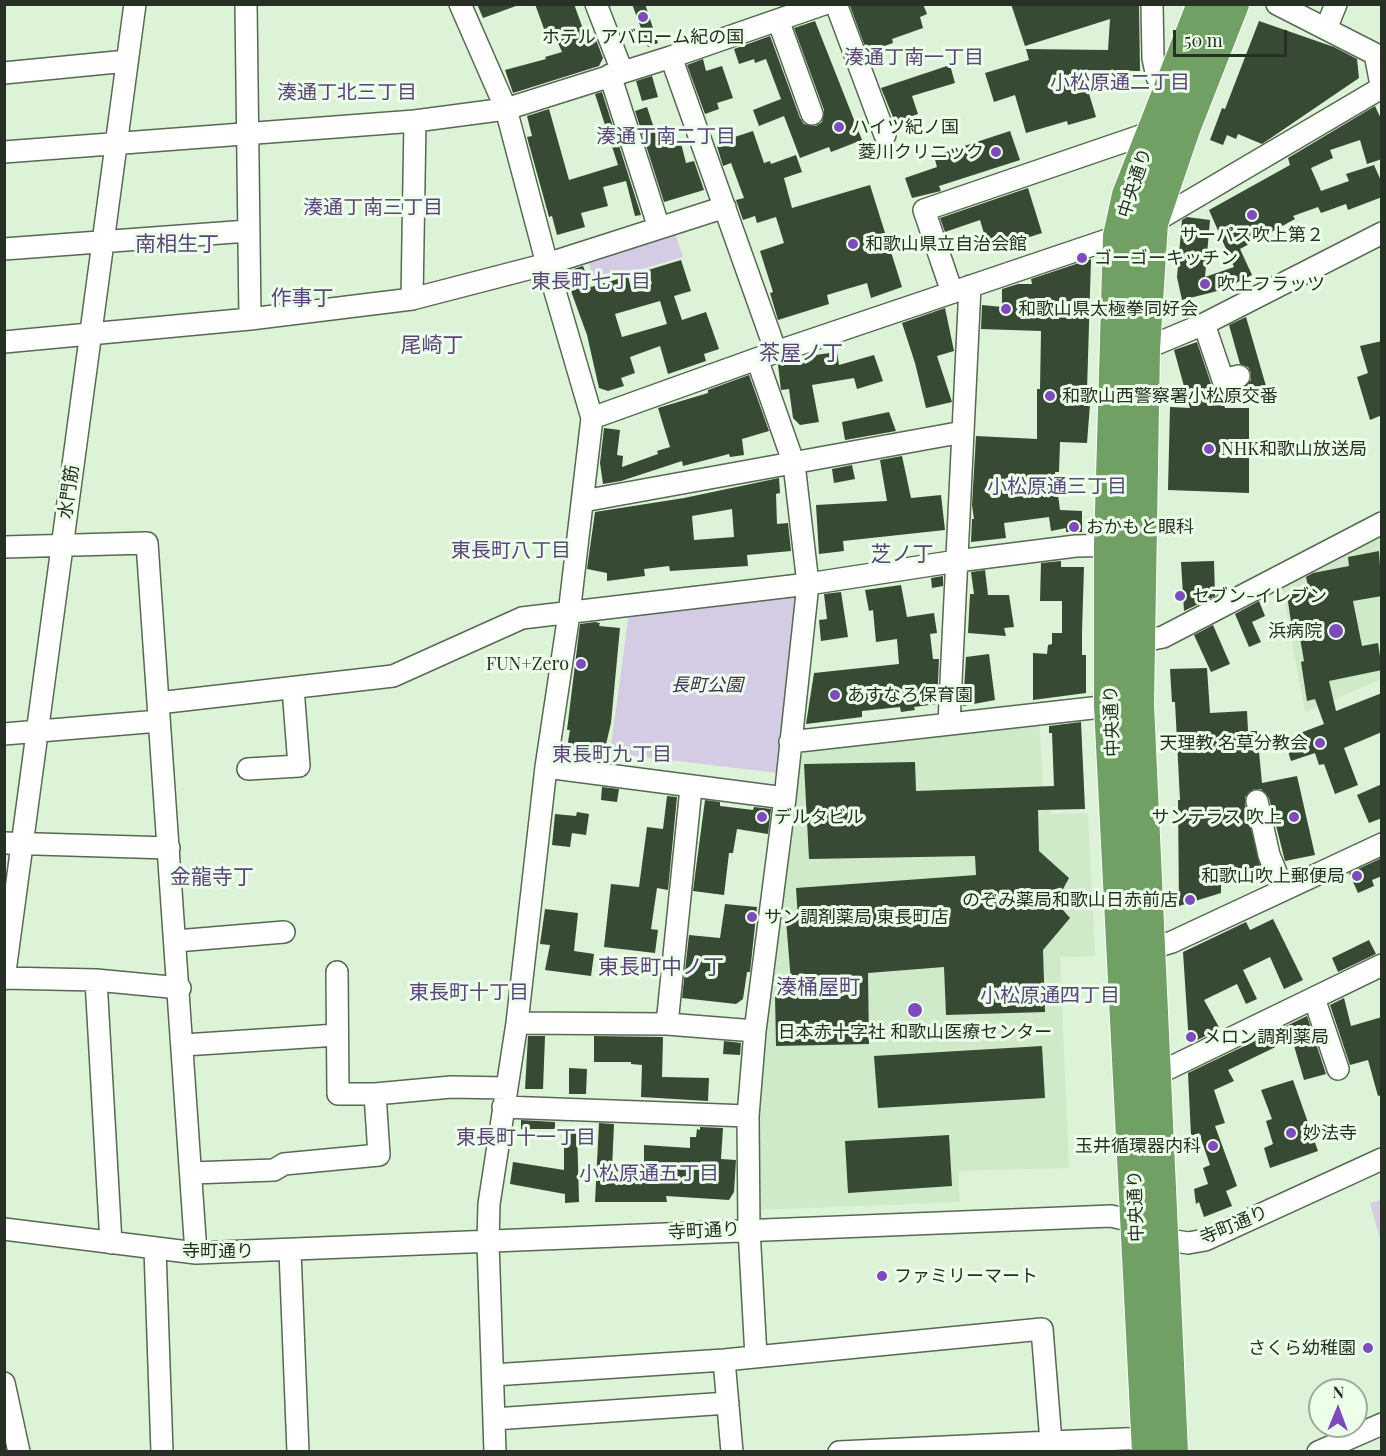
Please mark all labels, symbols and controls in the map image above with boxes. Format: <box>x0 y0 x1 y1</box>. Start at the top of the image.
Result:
marker: ホテル アバローム紀の国 <box>636 10 650 24</box>
scale bar <box>1176 18 1290 56</box>
place label: ホテル アバローム紀の国 <box>542 26 744 48</box>
text: 50 m <box>1184 28 1223 52</box>
district label: 湊通丁南一丁目 <box>844 46 984 70</box>
district label: 小松原通二丁目 <box>1050 71 1190 95</box>
district label: 湊通丁北三丁目 <box>277 81 417 105</box>
place label: ハイツ紀ノ国 <box>851 116 959 138</box>
marker: ハイツ紀ノ国 <box>832 120 846 134</box>
district label: 湊通丁南二丁目 <box>596 125 736 149</box>
place label: 菱川クリニック <box>858 141 984 163</box>
marker: 菱川クリニック <box>989 145 1003 159</box>
street label: 中央通り <box>1114 145 1156 221</box>
district label: 湊通丁南三丁目 <box>303 196 443 220</box>
marker: サーパス吹上第２ <box>1245 208 1259 222</box>
place label: サーパス吹上第２ <box>1180 224 1324 246</box>
district label: 南相生丁 <box>135 231 219 257</box>
place label: 和歌山県立自治会館 <box>865 233 1027 255</box>
marker: 和歌山県立自治会館 <box>846 237 860 251</box>
place label: ゴーゴーキッチン <box>1094 247 1238 269</box>
marker: ゴーゴーキッチン <box>1075 251 1089 265</box>
district label: 東長町七丁目 <box>531 270 651 294</box>
place label: 吹上フラッツ <box>1217 273 1325 295</box>
marker: 吹上フラッツ <box>1198 277 1212 291</box>
district label: 作事丁 <box>271 285 333 311</box>
place label: 和歌山県太極拳同好会 <box>1018 298 1198 320</box>
marker: 和歌山県太極拳同好会 <box>999 302 1013 316</box>
district label: 尾崎丁 <box>401 332 463 358</box>
district label: 茶屋ノ丁 <box>759 340 843 366</box>
place label: 和歌山西警察署小松原交番 <box>1062 385 1278 407</box>
marker: 和歌山西警察署小松原交番 <box>1043 389 1057 403</box>
place label: NHK和歌山放送局 <box>1221 438 1367 460</box>
marker: NHK和歌山放送局 <box>1202 442 1216 456</box>
street label: 水門筋 <box>55 464 83 520</box>
district label: 小松原通三丁目 <box>987 475 1127 499</box>
place label: おかもと眼科 <box>1086 516 1194 538</box>
marker: おかもと眼科 <box>1067 520 1081 534</box>
district label: 東長町八丁目 <box>451 539 571 563</box>
district label: 芝ノ丁 <box>871 541 933 567</box>
place label: セブン-イレブン <box>1192 585 1327 607</box>
marker: セブン-イレブン <box>1173 589 1187 603</box>
place label: 浜病院 <box>1268 620 1322 642</box>
marker: 浜病院 <box>1327 622 1345 640</box>
place label: FUN+Zero <box>486 653 569 675</box>
marker: FUN+Zero <box>574 657 588 671</box>
park label: 長町公園 <box>671 674 743 696</box>
place label: あすなろ保育園 <box>847 684 973 706</box>
street label: 中央通り <box>1100 685 1124 757</box>
marker: あすなろ保育園 <box>828 688 842 702</box>
place label: 天理教 名草分教会 <box>1160 732 1308 754</box>
marker: 天理教 名草分教会 <box>1313 736 1327 750</box>
district label: 東長町九丁目 <box>552 743 672 767</box>
place label: デルタビル <box>774 806 864 828</box>
place label: サンテラス 吹上 <box>1152 806 1282 828</box>
marker: デルタビル <box>755 810 769 824</box>
marker: サンテラス 吹上 <box>1287 810 1301 824</box>
district label: 金龍寺丁 <box>170 864 254 890</box>
place label: 和歌山吹上郵便局 <box>1201 865 1345 887</box>
marker: 和歌山吹上郵便局 <box>1350 869 1364 883</box>
place label: のぞみ薬局和歌山日赤前店 <box>962 889 1178 911</box>
marker: のぞみ薬局和歌山日赤前店 <box>1183 893 1197 907</box>
place label: サン調剤薬局 東長町店 <box>764 906 948 928</box>
marker: サン調剤薬局 東長町店 <box>745 910 759 924</box>
district label: 東長町中ノ丁 <box>598 954 724 980</box>
district label: 湊桶屋町 <box>776 974 860 1000</box>
district label: 東長町十丁目 <box>409 981 529 1005</box>
district label: 小松原通四丁目 <box>980 984 1120 1008</box>
marker: 日本赤十字社 和歌山医療センター <box>906 1001 924 1019</box>
place label: 日本赤十字社 和歌山医療センター <box>778 1021 1052 1043</box>
place label: メロン調剤薬局 <box>1203 1026 1329 1048</box>
marker: メロン調剤薬局 <box>1184 1030 1198 1044</box>
place label: 妙法寺 <box>1303 1122 1357 1144</box>
district label: 東長町十一丁目 <box>456 1126 596 1150</box>
marker: 妙法寺 <box>1284 1126 1298 1140</box>
place label: 玉井循環器内科 <box>1075 1135 1201 1157</box>
marker: 玉井循環器内科 <box>1206 1139 1220 1153</box>
district label: 小松原通五丁目 <box>579 1162 719 1186</box>
street label: 中央通り <box>1124 1170 1148 1242</box>
street label: 寺町通り <box>1197 1201 1271 1249</box>
street label: 寺町通り <box>667 1218 741 1244</box>
street label: 寺町通り <box>182 1240 254 1262</box>
place label: ファミリーマート <box>894 1265 1038 1287</box>
marker: ファミリーマート <box>875 1269 889 1283</box>
place label: さくら幼稚園 <box>1248 1337 1356 1359</box>
marker: さくら幼稚園 <box>1361 1341 1375 1355</box>
north arrow <box>1308 1378 1368 1438</box>
text: N <box>1332 1381 1344 1402</box>

